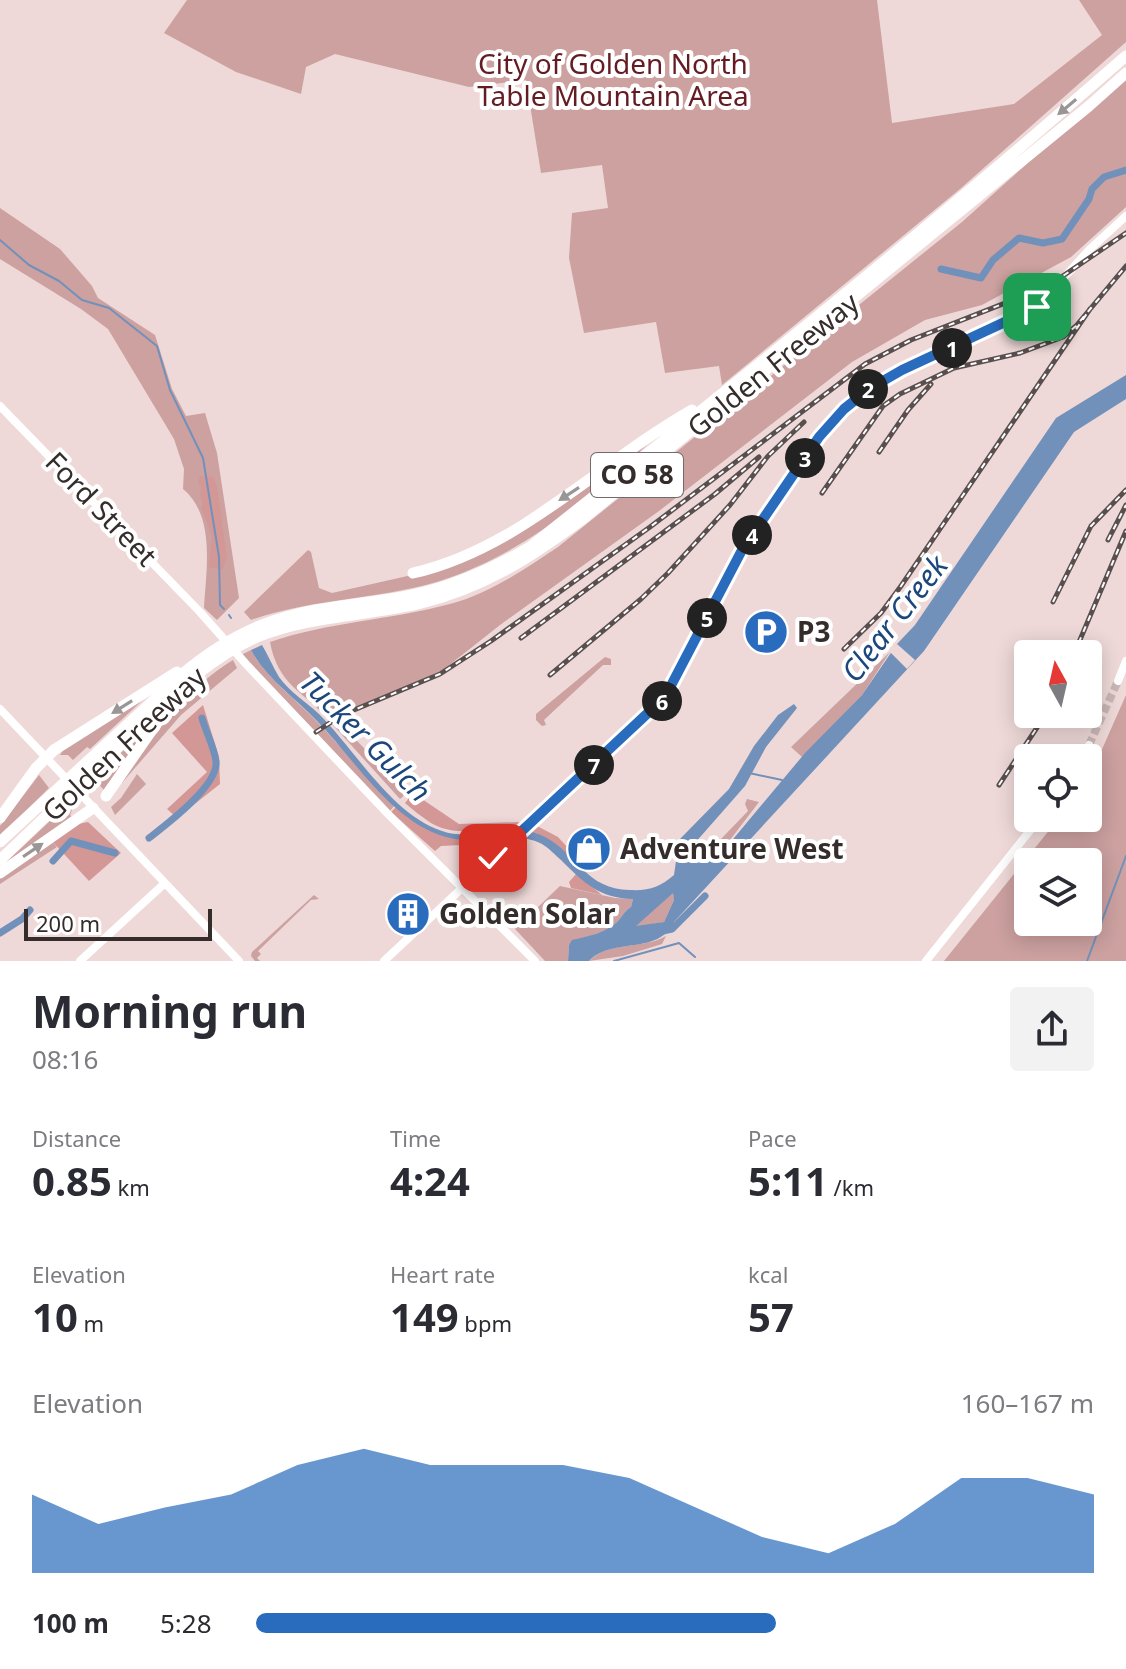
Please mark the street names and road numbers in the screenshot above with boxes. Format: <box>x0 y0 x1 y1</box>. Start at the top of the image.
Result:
street label: Golden Freeway <box>679 283 867 445</box>
street label: Ford Street <box>38 443 166 574</box>
road number: CO 58 <box>591 453 683 497</box>
street label: Golden Freeway <box>33 657 214 829</box>

